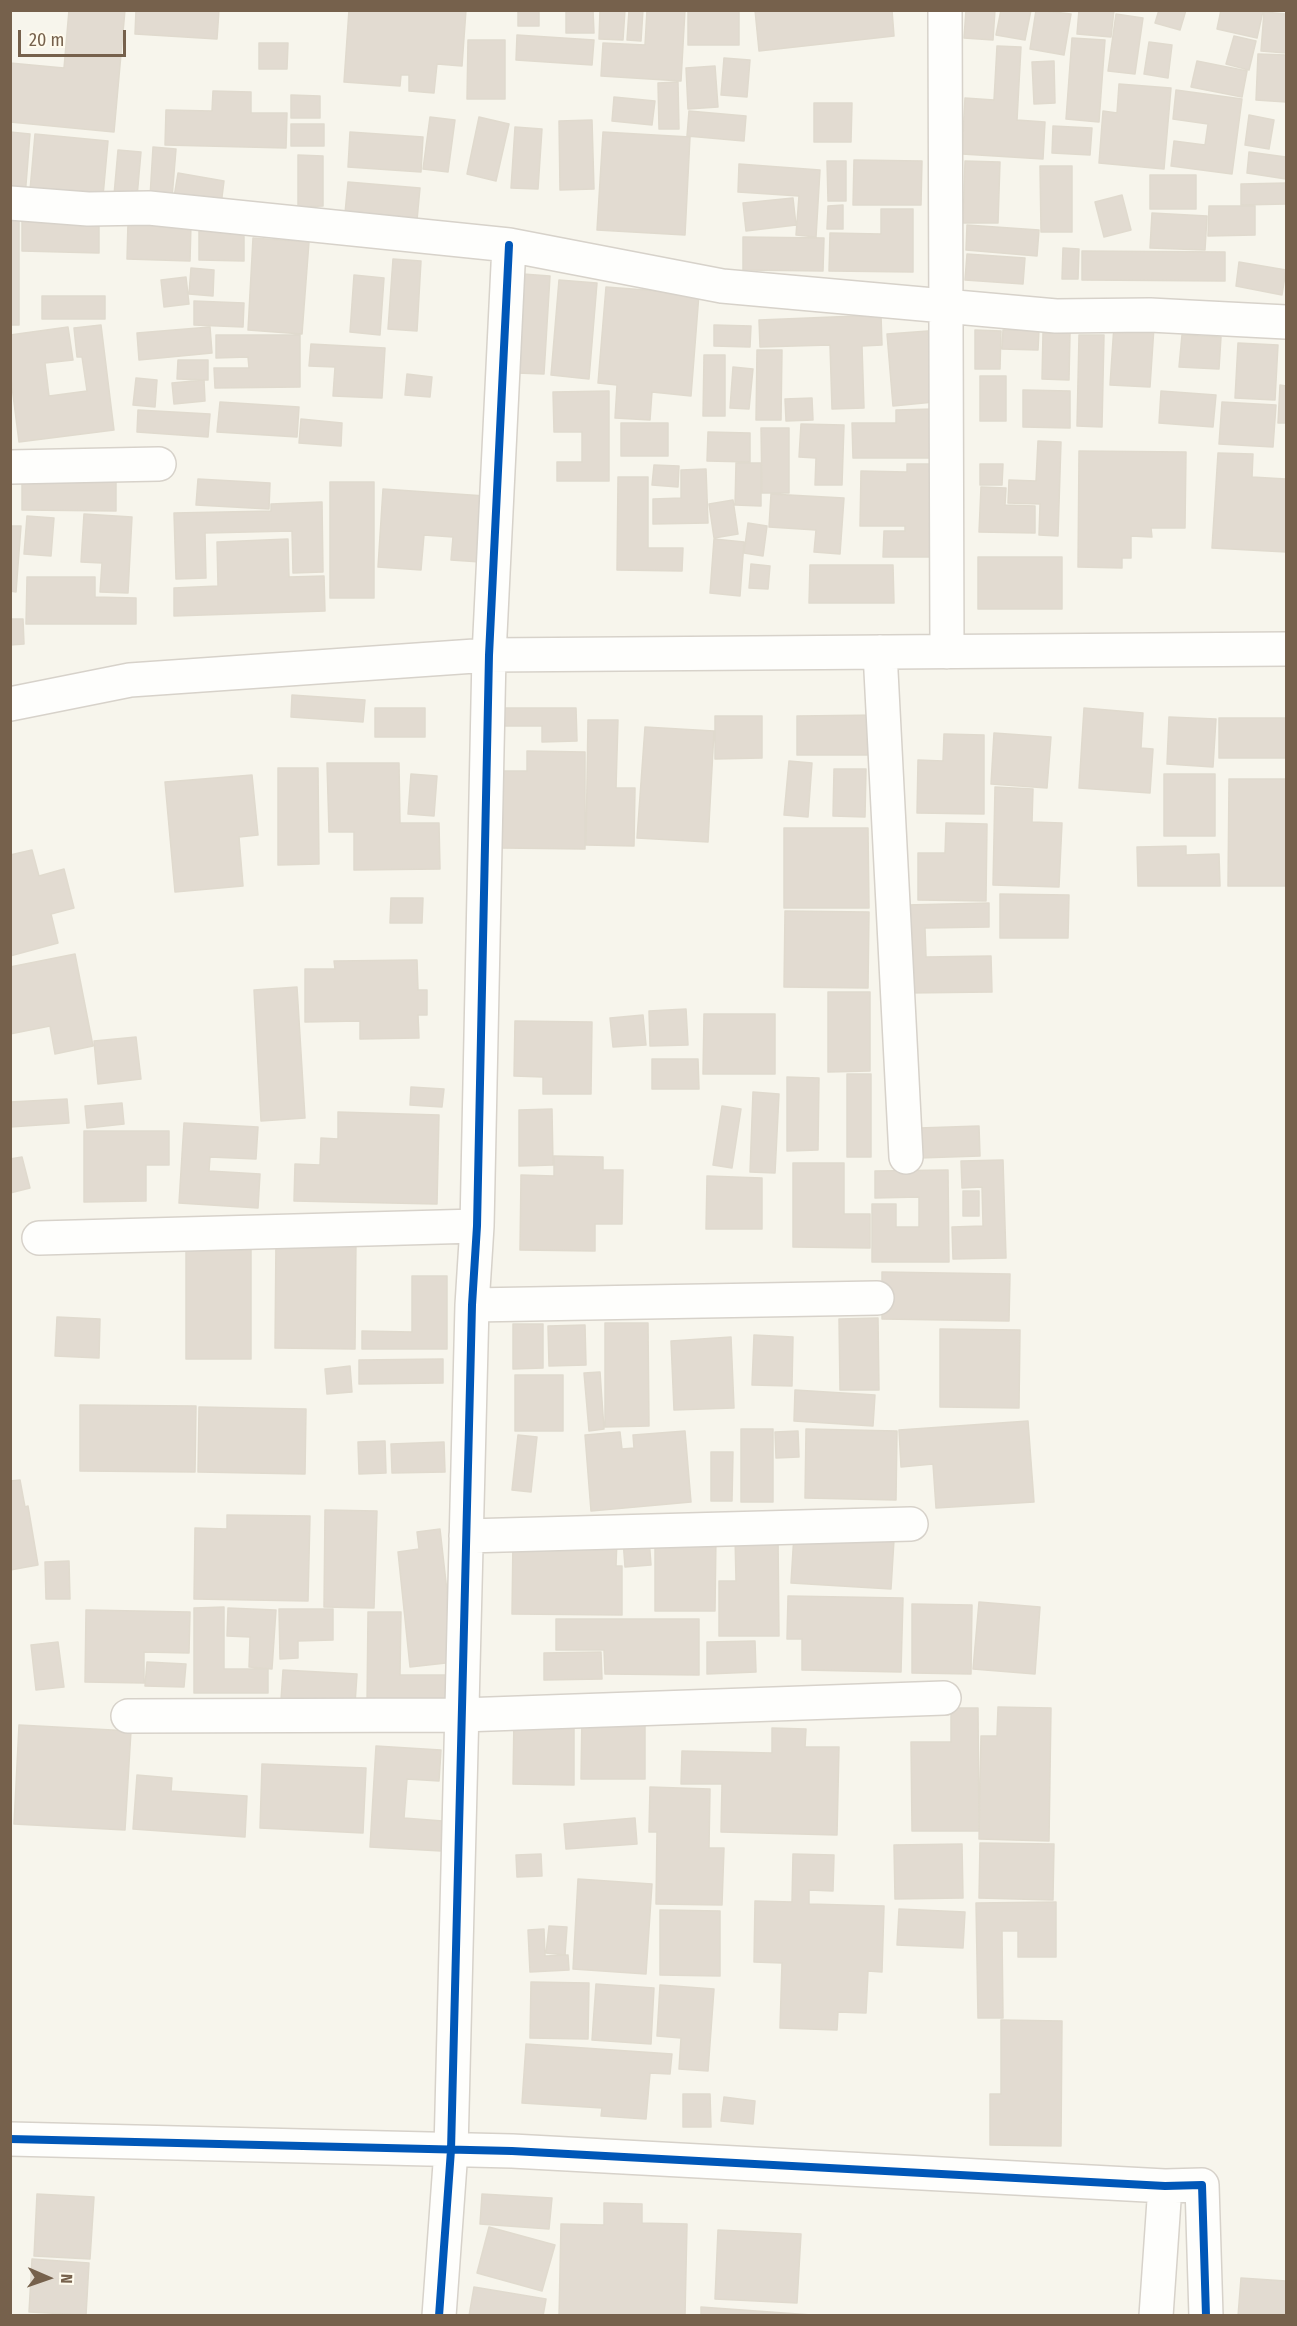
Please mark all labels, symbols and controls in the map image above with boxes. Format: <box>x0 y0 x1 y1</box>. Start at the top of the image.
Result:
scale bar <box>21 18 129 56</box>
text: 20 m <box>29 29 64 51</box>
north arrow <box>18 2248 78 2308</box>
text: N <box>57 2274 76 2284</box>

